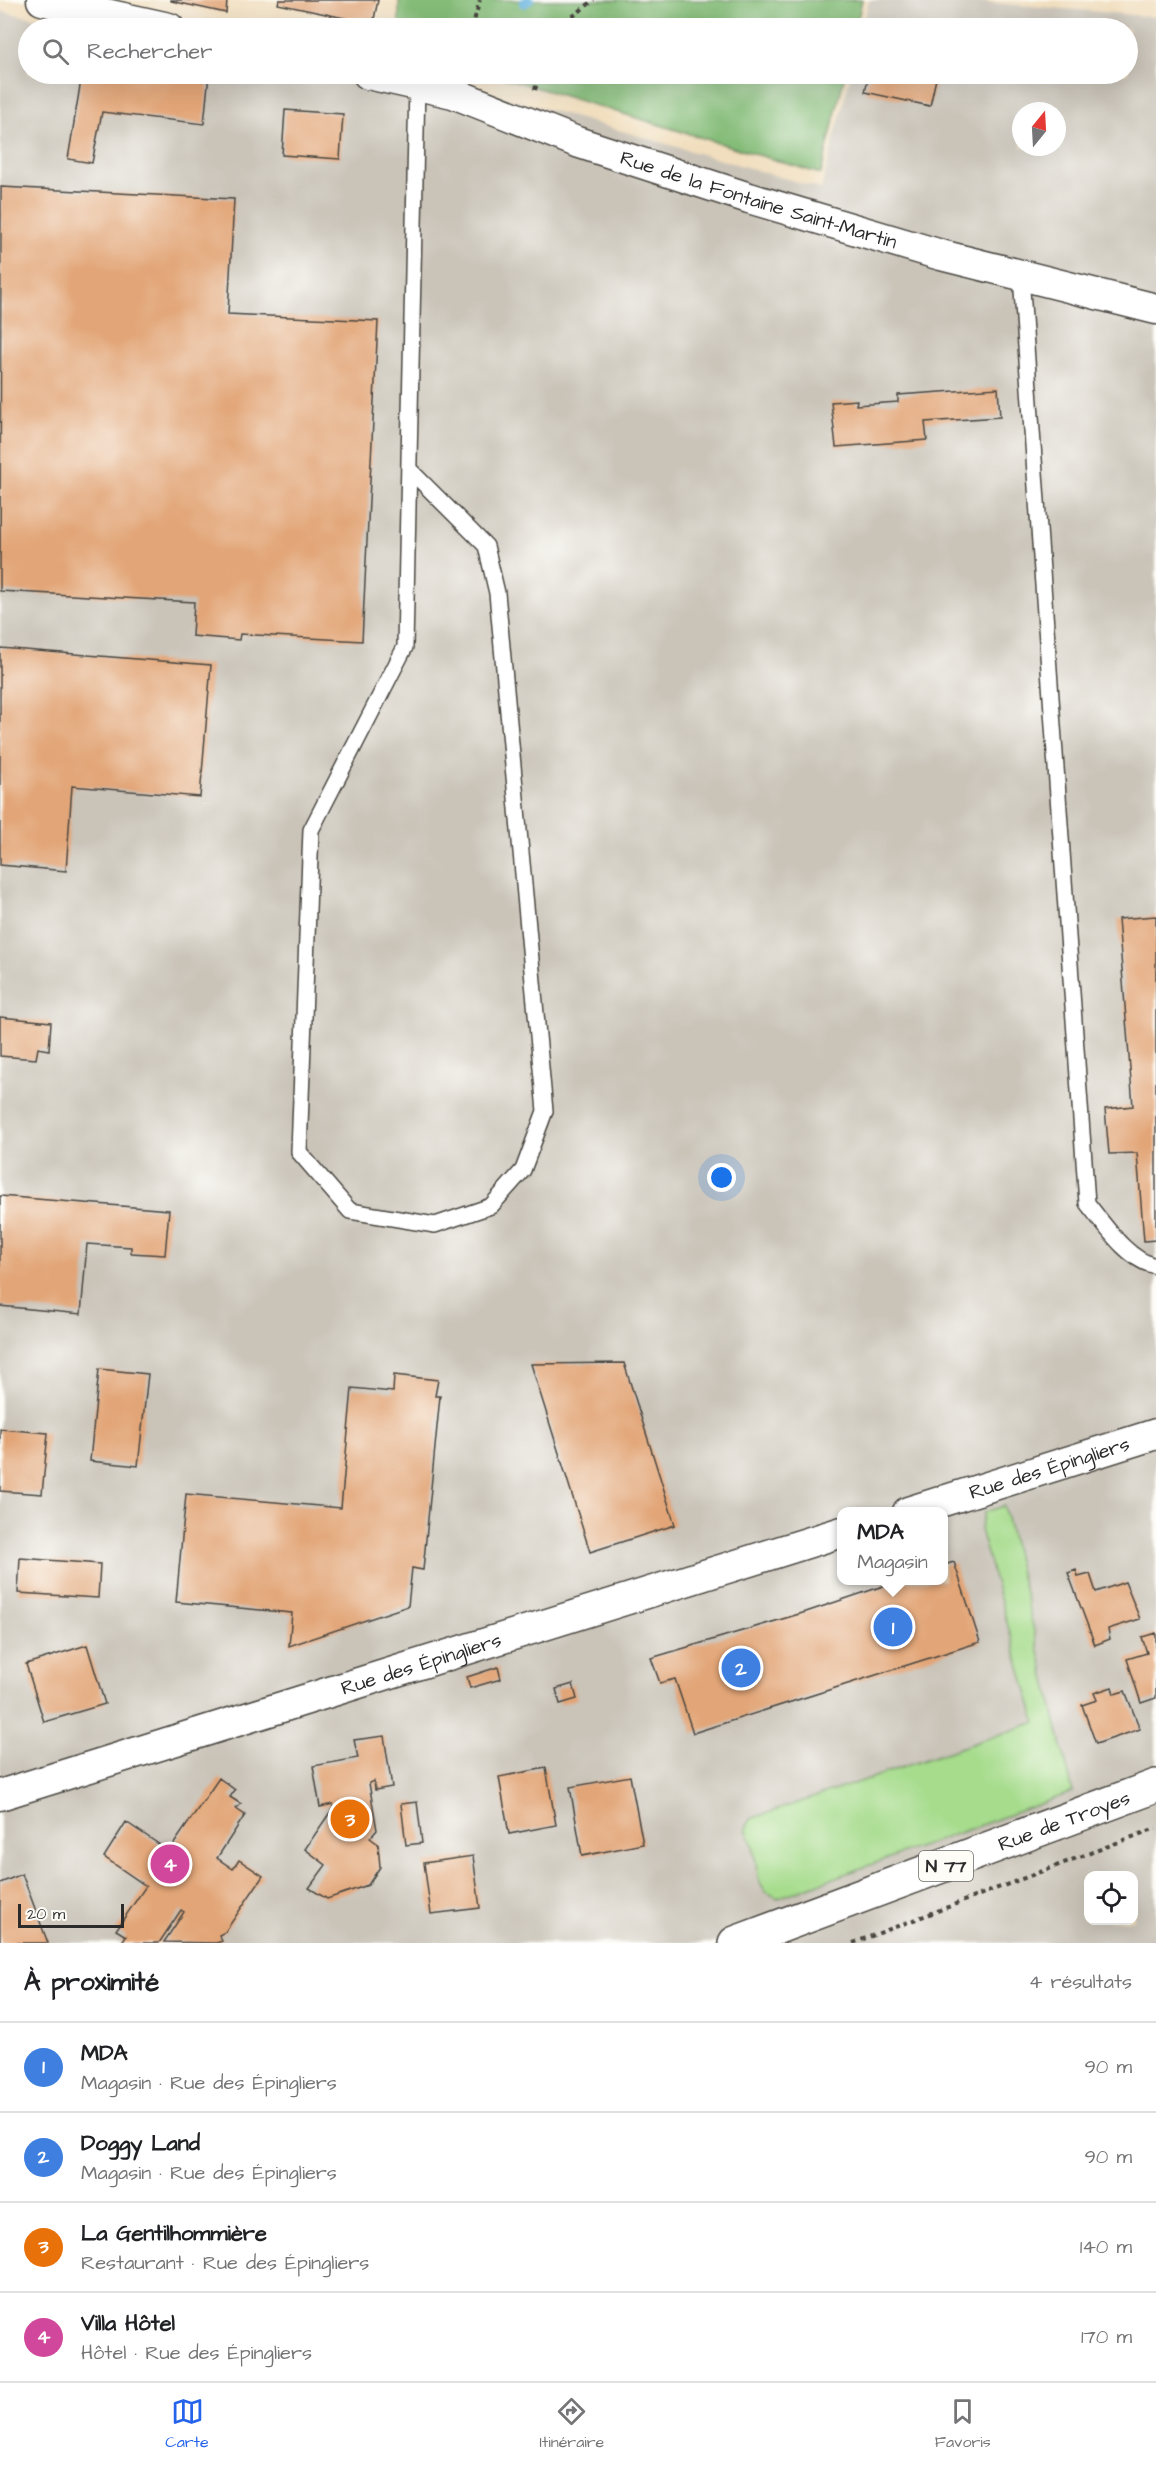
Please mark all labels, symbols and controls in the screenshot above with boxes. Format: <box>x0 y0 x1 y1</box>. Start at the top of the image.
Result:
search box <box>18 18 1138 84</box>
icon: search <box>39 35 72 68</box>
text: Rechercher <box>87 36 212 67</box>
north arrow <box>1012 102 1066 156</box>
street label: Rue de la Fontaine Saint-Martin <box>616 144 900 256</box>
your location <box>707 1163 736 1192</box>
street label: Rue des Épingliers <box>966 1430 1133 1507</box>
popup <box>837 1507 948 1585</box>
text: MDA <box>857 1517 904 1548</box>
text: Magasin <box>857 1548 928 1576</box>
pin: 1 <box>874 1604 912 1650</box>
street label: Rue des Épingliers <box>337 1626 505 1703</box>
pin: 2 <box>722 1646 760 1690</box>
street label: Rue de Troyes <box>994 1784 1134 1859</box>
pin: 3 <box>330 1796 370 1842</box>
pin: 4 <box>150 1842 190 1886</box>
road number: N 77 <box>919 1851 973 1881</box>
map controls <box>1084 1871 1138 1925</box>
button: locate <box>1084 1871 1138 1925</box>
scale bar <box>18 1901 124 1928</box>
text: 20 m <box>27 1903 65 1925</box>
text: À proximité <box>24 1964 159 2000</box>
text: 4 résultats <box>1029 1968 1132 1996</box>
text: MDA <box>81 2038 128 2069</box>
text: 1 <box>42 2053 45 2081</box>
text: 90 m <box>1084 2053 1132 2081</box>
text: Magasin · Rue des Épingliers <box>81 2069 337 2097</box>
text: Doggy Land <box>81 2128 200 2159</box>
text: 2 <box>38 2143 49 2171</box>
text: 90 m <box>1084 2143 1132 2171</box>
text: Magasin · Rue des Épingliers <box>81 2159 337 2187</box>
text: La Gentilhommière <box>81 2218 267 2249</box>
text: 3 <box>38 2233 49 2261</box>
text: 140 m <box>1080 2233 1132 2261</box>
text: Restaurant · Rue des Épingliers <box>81 2249 369 2277</box>
text: Villa Hôtel <box>81 2308 175 2339</box>
text: 4 <box>37 2323 50 2351</box>
text: 170 m <box>1081 2323 1132 2351</box>
text: Hôtel · Rue des Épingliers <box>81 2339 312 2367</box>
tab: Carte <box>165 2395 209 2453</box>
tab: Itinéraire <box>539 2395 604 2453</box>
tab: Favoris <box>935 2395 991 2453</box>

